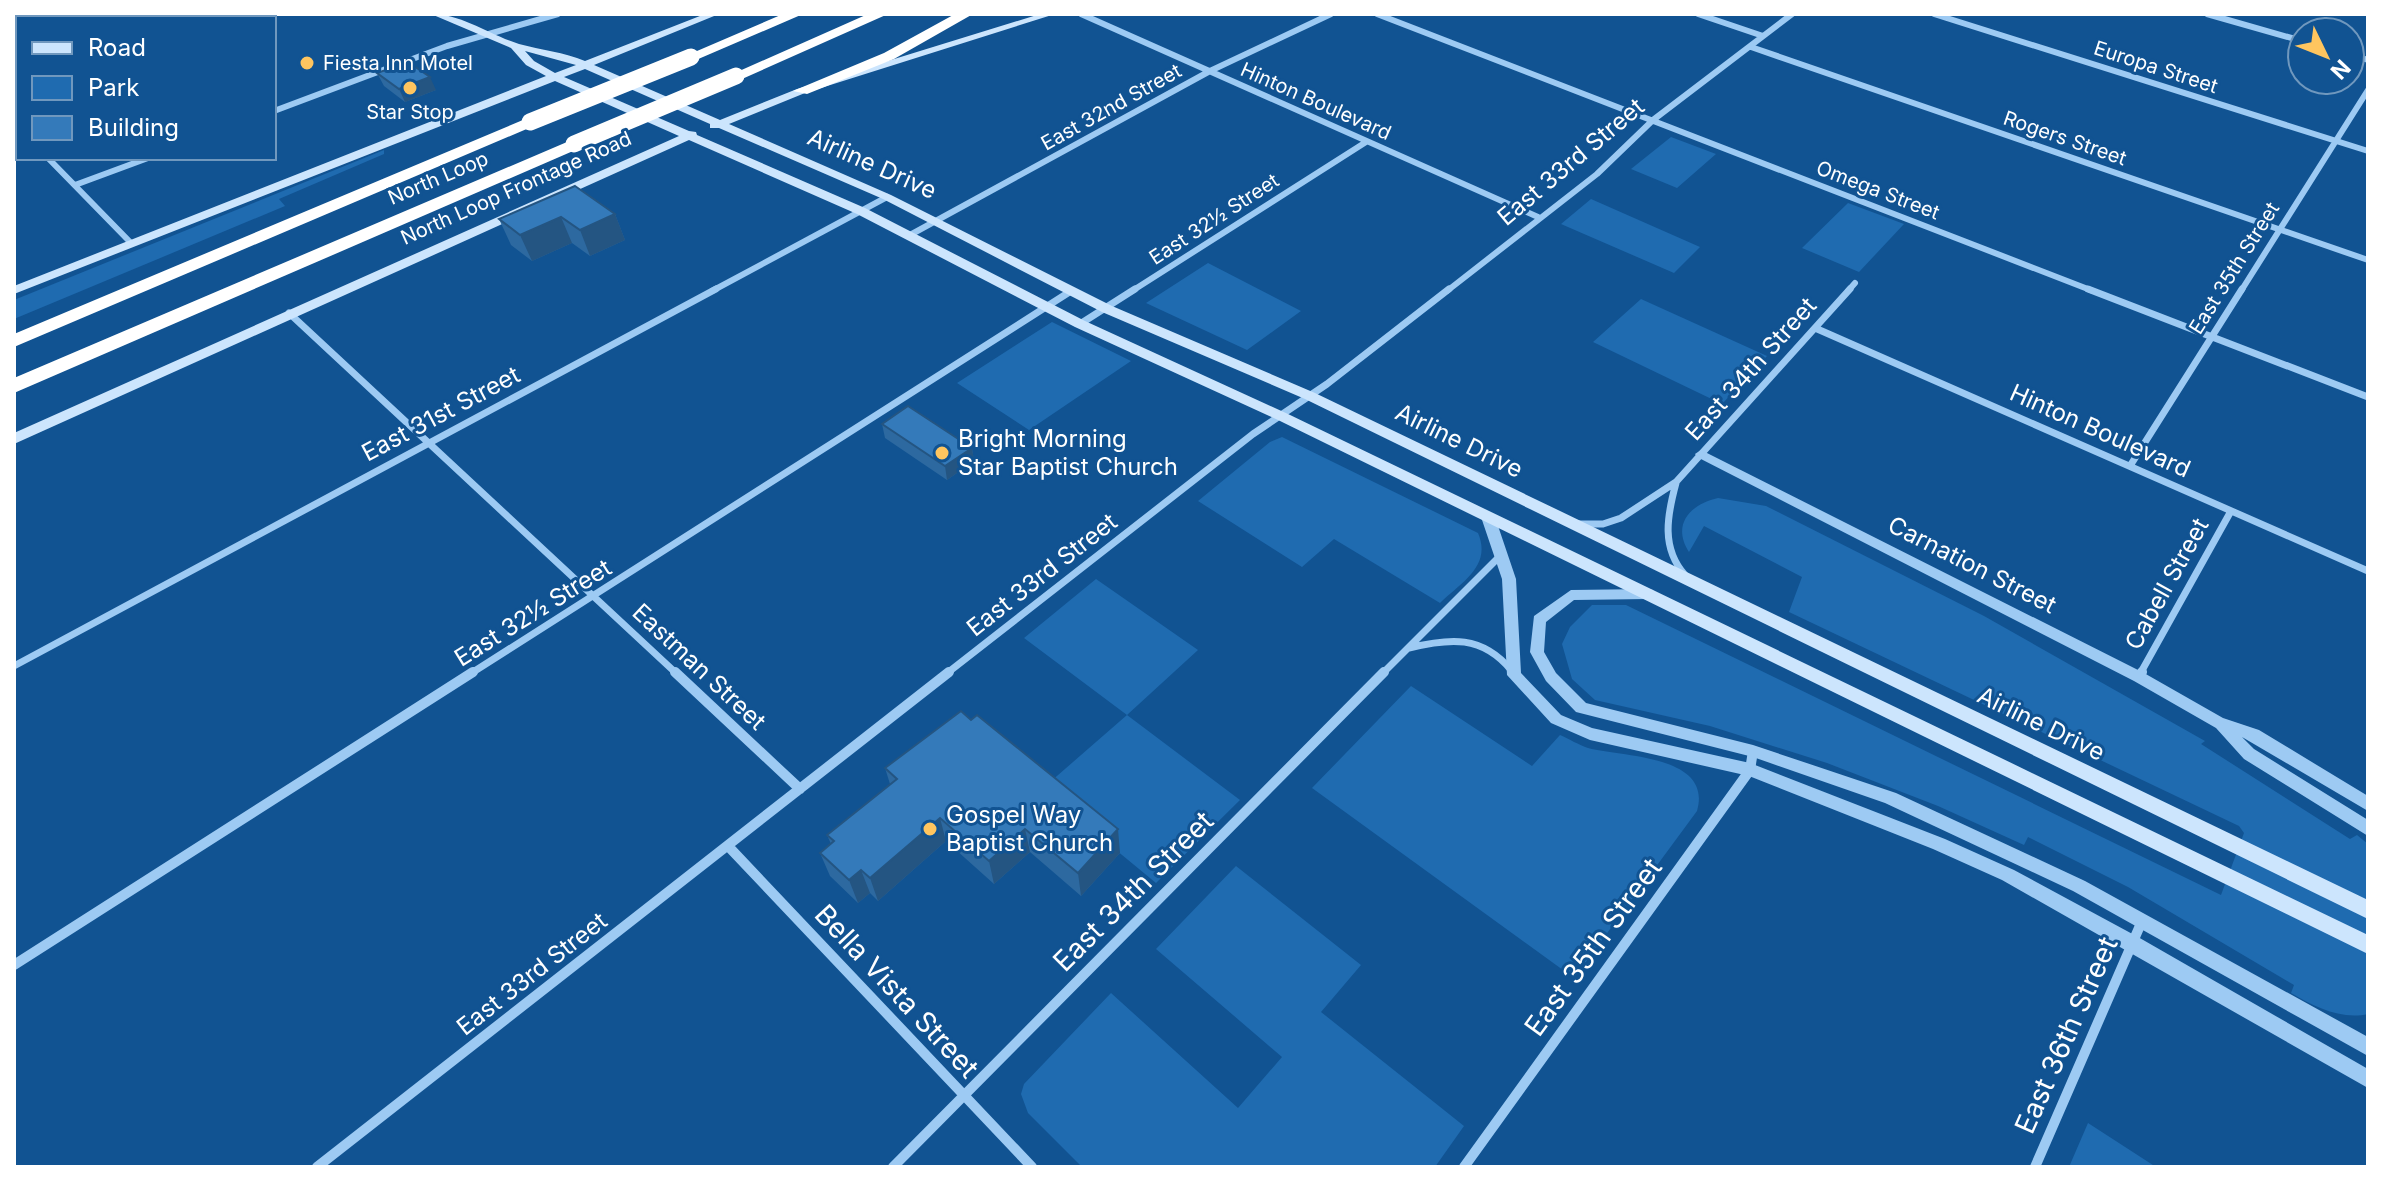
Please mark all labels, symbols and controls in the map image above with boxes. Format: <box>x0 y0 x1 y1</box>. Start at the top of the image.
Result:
legend <box>16 16 276 160</box>
north arrow <box>2286 16 2366 96</box>
text: Road <box>88 33 146 62</box>
street label: Europa Street <box>2091 36 2221 98</box>
place label: Fiesta Inn Motel <box>323 51 473 75</box>
marker: Fiesta Inn Motel <box>298 54 316 72</box>
text: N <box>2325 55 2356 85</box>
street label: Hinton Boulevard <box>1237 57 1395 145</box>
street label: East 32nd Street <box>1037 58 1186 155</box>
text: Park <box>88 73 139 102</box>
marker: Star Stop <box>401 79 419 97</box>
street label: East 33rd Street <box>1491 92 1650 231</box>
place label: Star Stop <box>366 100 454 124</box>
street label: Rogers Street <box>2000 106 2130 170</box>
text: Building <box>88 113 179 142</box>
street label: Airline Drive <box>803 122 941 205</box>
street label: North Loop Frontage Road <box>397 126 635 250</box>
street label: North Loop <box>384 146 492 210</box>
street label: Omega Street <box>1813 155 1943 225</box>
street label: East 32½ Street <box>1145 168 1284 270</box>
street label: East 35th Street <box>2184 197 2284 338</box>
street label: East 34th Street <box>1679 291 1822 446</box>
street label: East 31st Street <box>357 360 525 467</box>
street label: Hinton Boulevard <box>2005 378 2195 483</box>
street label: Airline Drive <box>1391 397 1528 484</box>
place label: Bright Morning Star Baptist Church <box>958 424 1178 481</box>
marker: Bright Morning Star Baptist Church <box>933 444 951 462</box>
street label: East 33rd Street <box>961 507 1123 642</box>
street label: Carnation Street <box>1883 510 2061 619</box>
street label: Cabell Street <box>2119 513 2215 655</box>
street label: East 32½ Street <box>449 553 617 672</box>
street label: Eastman Street <box>627 598 772 736</box>
street label: Airline Drive <box>1973 680 2110 767</box>
place label: Gospel Way Baptist Church <box>946 800 1113 857</box>
street label: East 34th Street <box>1046 804 1220 978</box>
marker: Gospel Way Baptist Church <box>921 820 939 838</box>
street label: East 35th Street <box>1517 852 1669 1042</box>
street label: Bella Vista Street <box>808 897 986 1085</box>
street label: East 33rd Street <box>451 906 613 1041</box>
street label: East 36th Street <box>2007 931 2125 1139</box>

